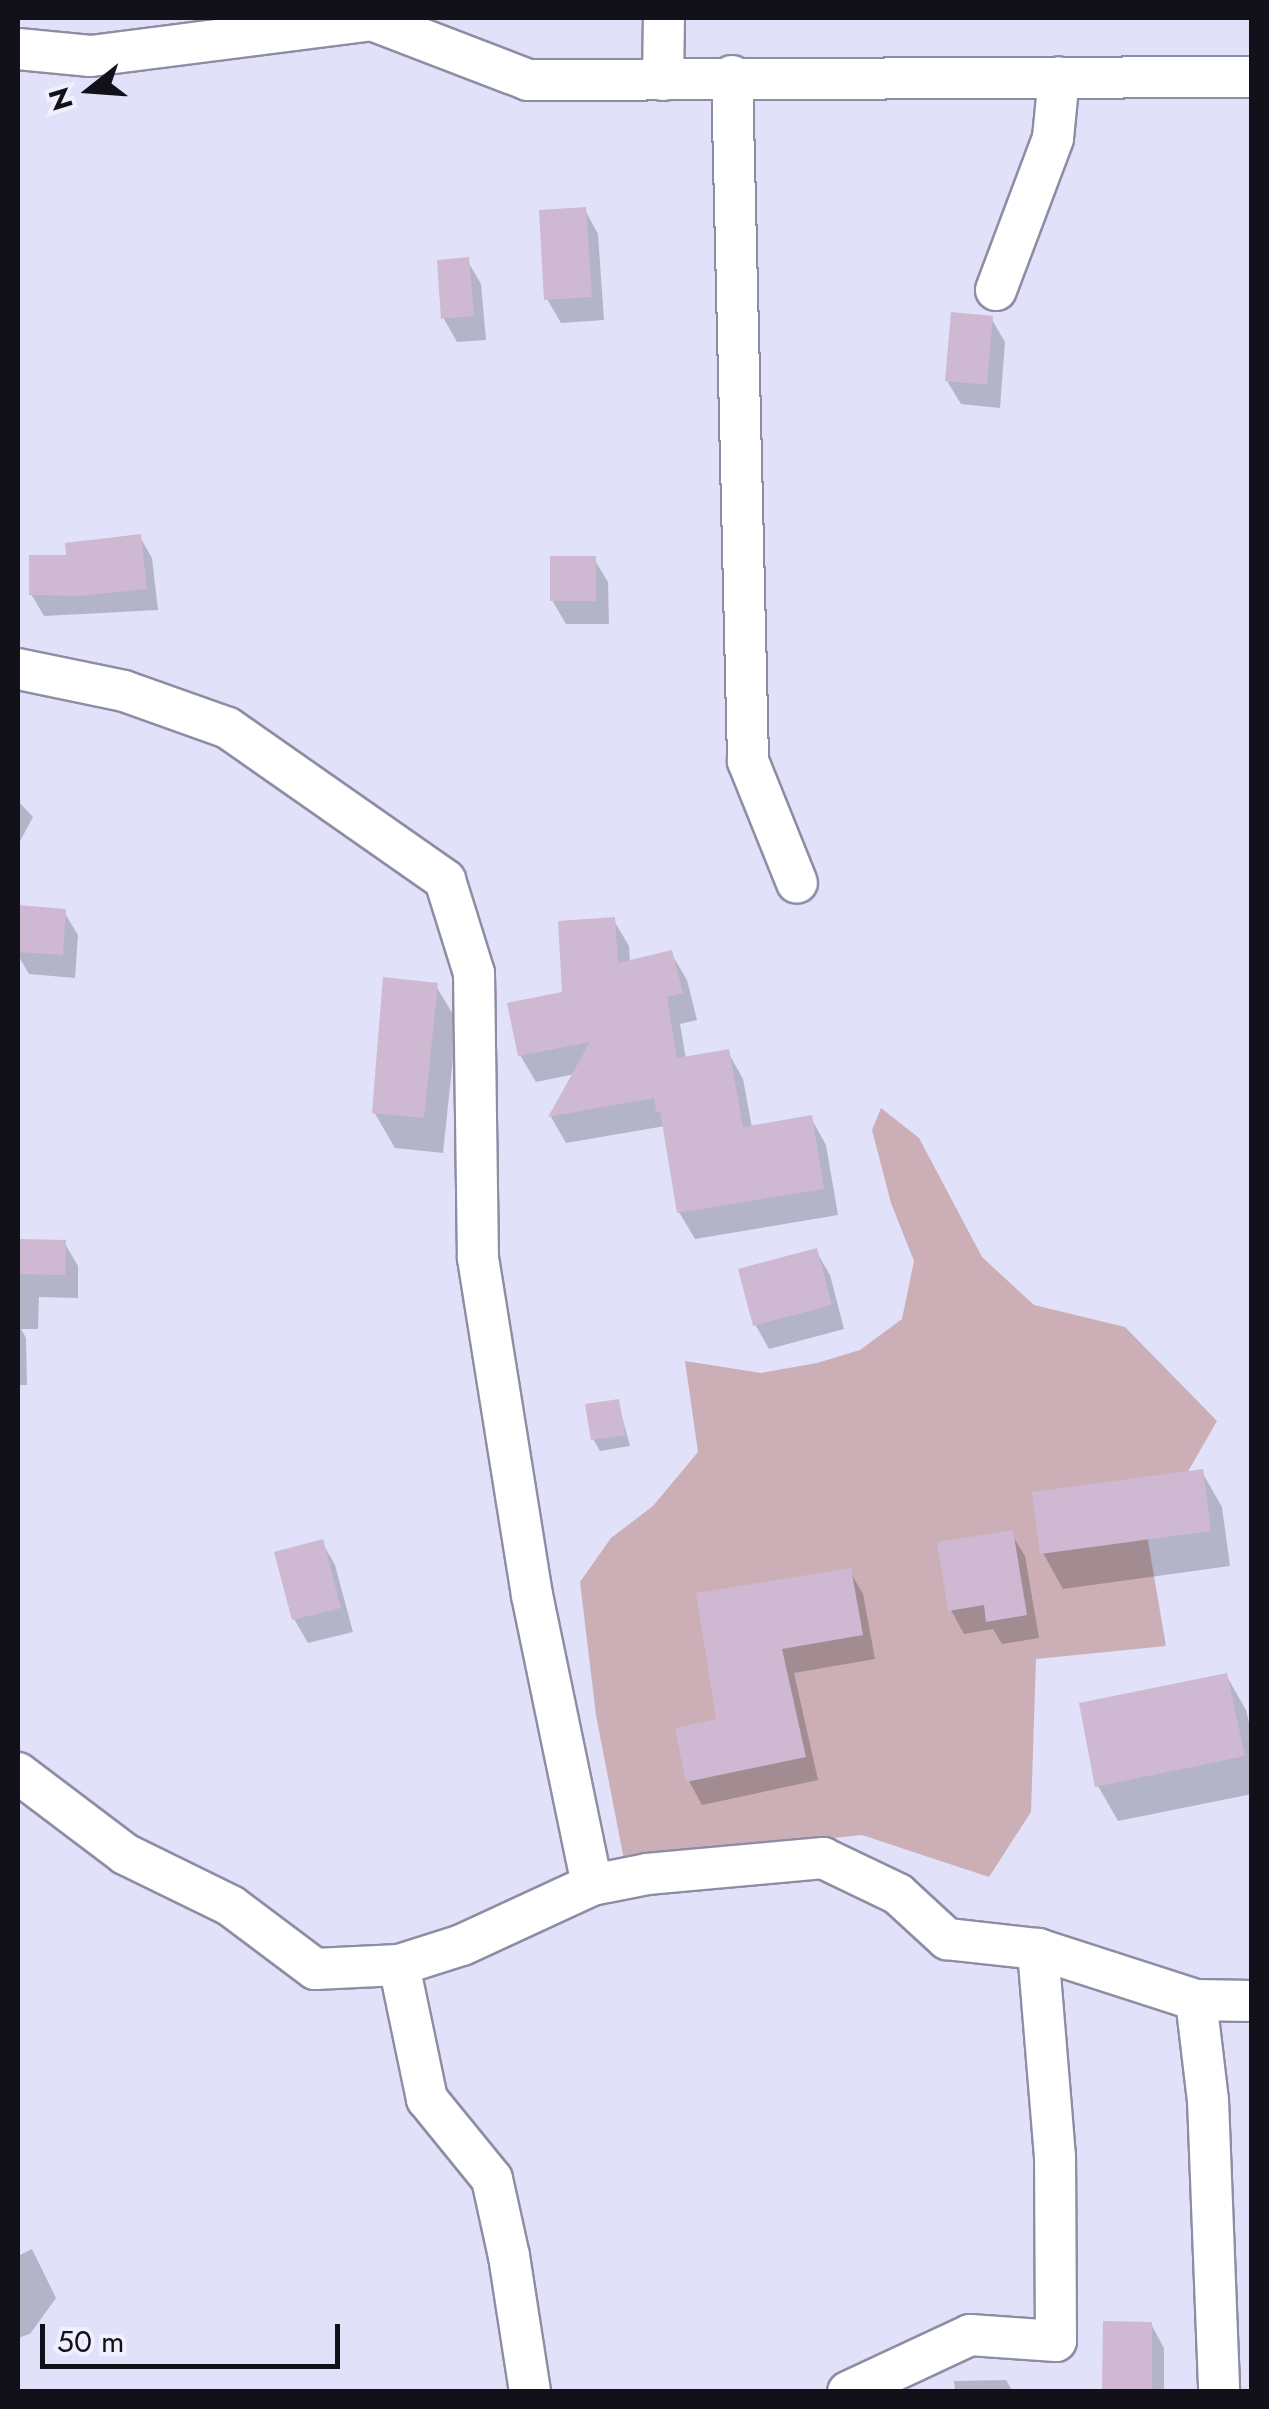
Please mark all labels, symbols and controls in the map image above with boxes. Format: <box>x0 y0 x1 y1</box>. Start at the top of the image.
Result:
north arrow <box>40 40 140 140</box>
text: N <box>38 82 84 116</box>
scale bar <box>45 2304 345 2366</box>
text: 50 m <box>57 2320 124 2363</box>

